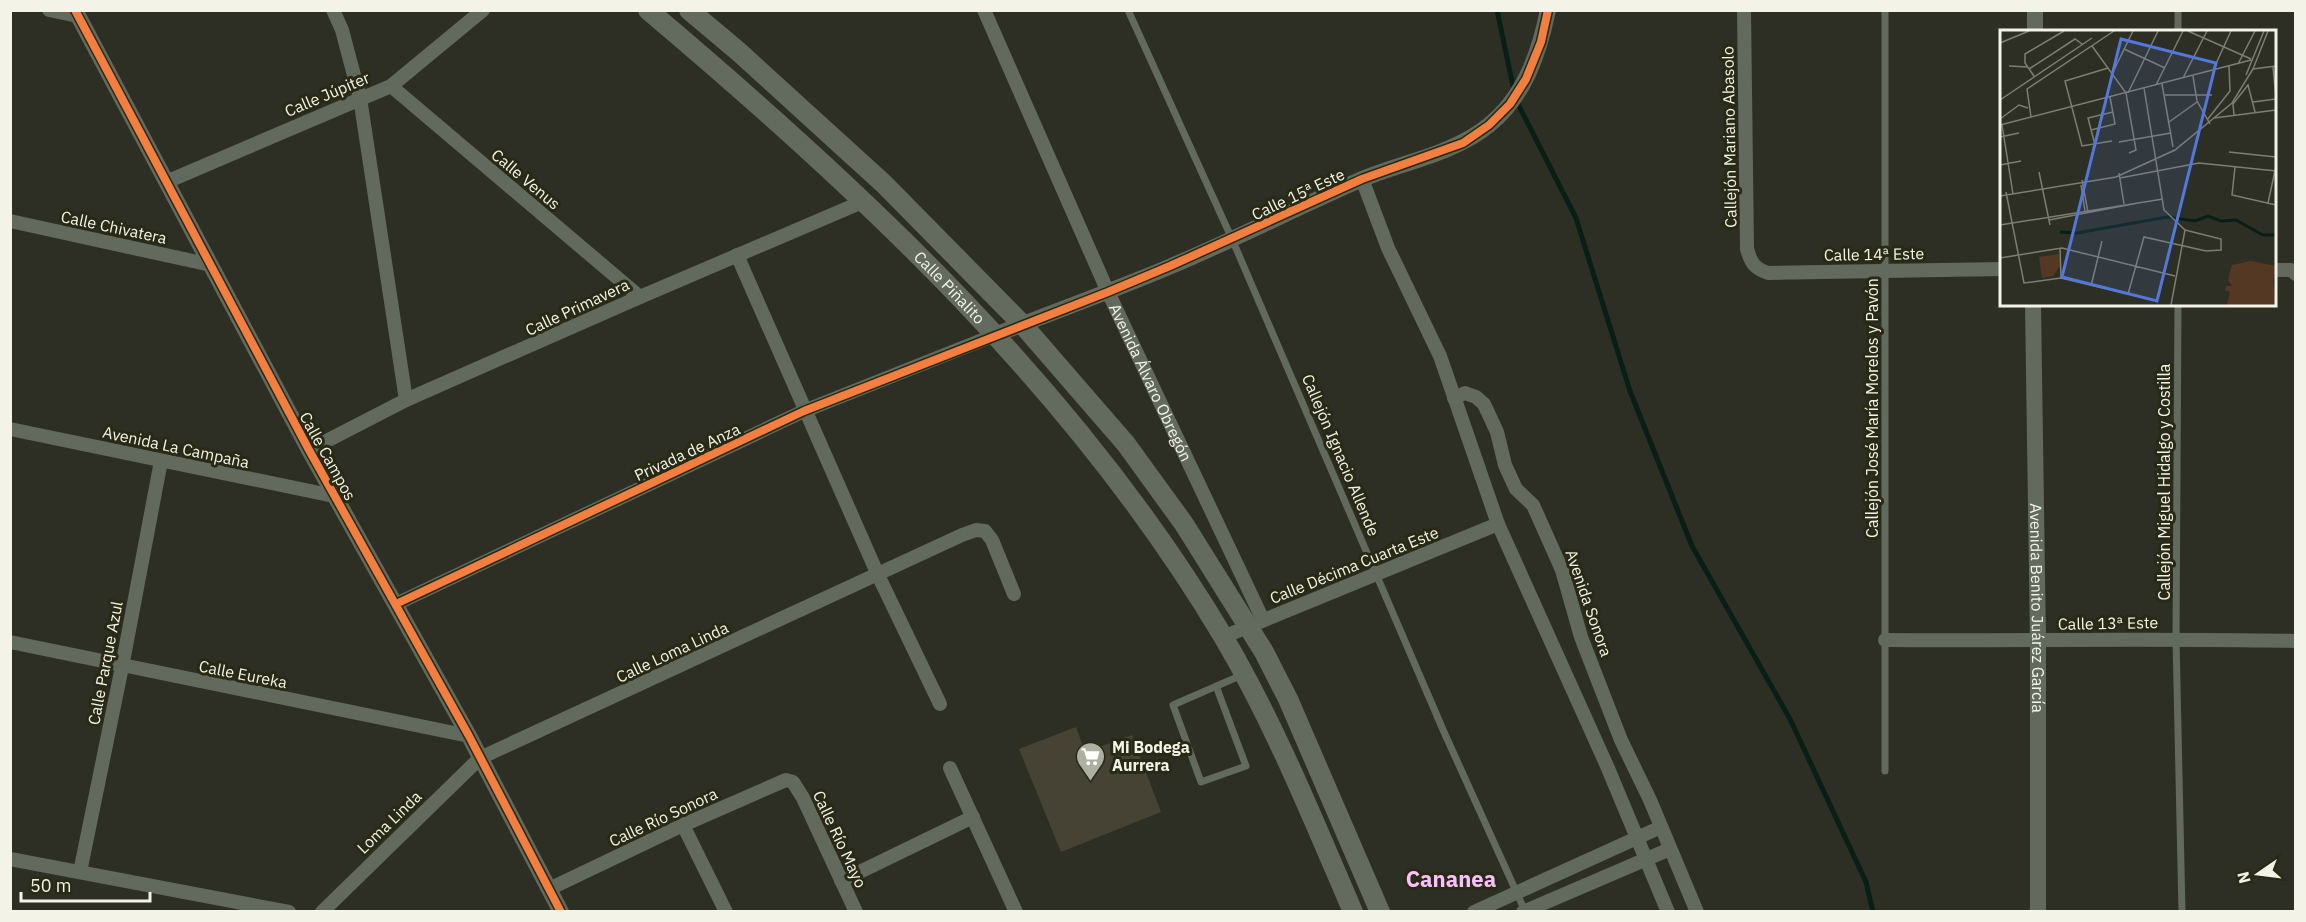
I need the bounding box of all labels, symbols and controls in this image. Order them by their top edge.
inset map [2000,30,2276,306]
street label: Callejón Mariano Abasolo [1717,46,1741,228]
street label: Calle Júpiter [281,67,373,121]
street label: Calle Venus [488,144,564,214]
street label: Calle 15ª Este [1248,164,1348,224]
street label: Calle Chivatera [59,206,169,248]
street label: Calle 14ª Este [1824,243,1925,265]
street label: Calle Piñalito [910,247,990,328]
street label: Calle Primavera [522,274,633,340]
street label: Callejón José María Morelos y Pavón [1862,278,1882,538]
street label: Avenida Álvaro Obregón [1105,300,1197,464]
street label: Callejón Miguel Hidalgo y Costilla [2154,363,2174,600]
street label: Callejón Ignacio Allende [1298,371,1384,539]
street label: Calle Campos [295,408,361,504]
street label: Privada de Anza [631,419,743,485]
street label: Avenida La Campaña [101,422,252,472]
street label: Avenida Benito Juárez García [2026,503,2048,713]
street label: Calle Décima Cuarta Este [1267,522,1442,608]
street label: Avenida Sonora [1561,547,1617,660]
street label: Calle Parque Azul [83,599,127,727]
street label: Calle 13ª Este [2058,612,2159,634]
street label: Calle Loma Linda [613,617,732,687]
street label: Calle Eureka [197,656,289,692]
place label: Mi Bodega Aurrera [1112,737,1190,775]
supermarket icon: Mi Bodega Aurrera [1075,740,1107,782]
street label: Calle Río Sonora [606,783,721,851]
street label: Loma Linda [353,786,426,858]
street label: Calle Río Mayo [809,787,871,891]
north arrow [2228,844,2288,904]
district label: Cananea [1406,864,1496,893]
scale bar [21,865,150,903]
text: N [2232,870,2255,886]
text: 50 m [30,874,72,897]

